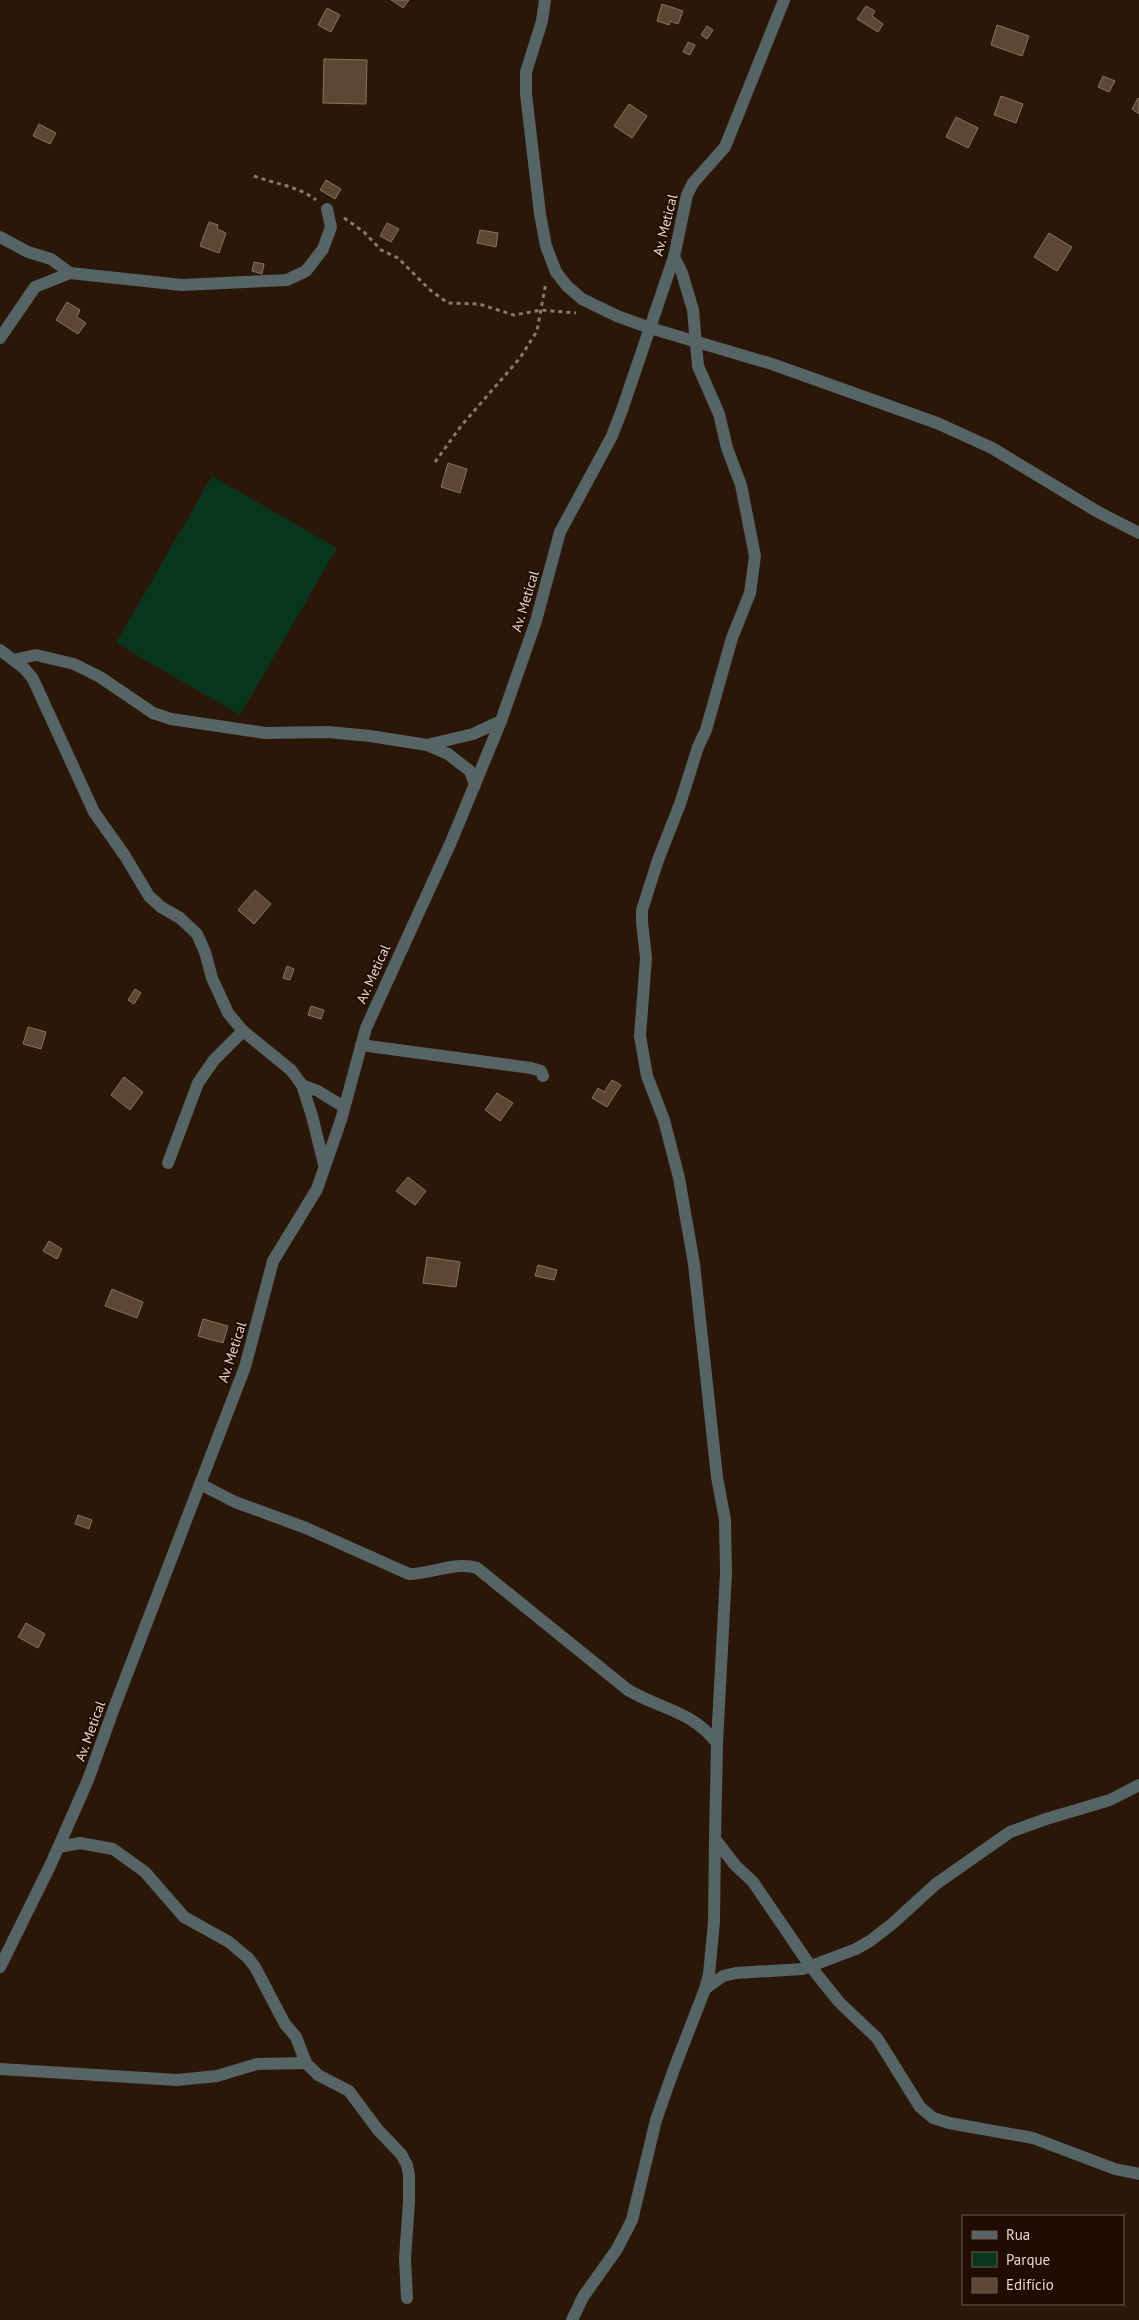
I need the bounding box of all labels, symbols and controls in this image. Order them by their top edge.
street label: Av. Metical [649,192,681,258]
street label: Av. Metical [507,568,543,634]
street label: Av. Metical [352,942,394,1006]
street label: Av. Metical [214,1319,250,1385]
street label: Av. Metical [71,1698,109,1764]
legend [962,2215,1124,2305]
text: Rua [1006,2225,1030,2244]
text: Parque [1006,2250,1050,2269]
text: Edifício [1006,2275,1054,2294]

